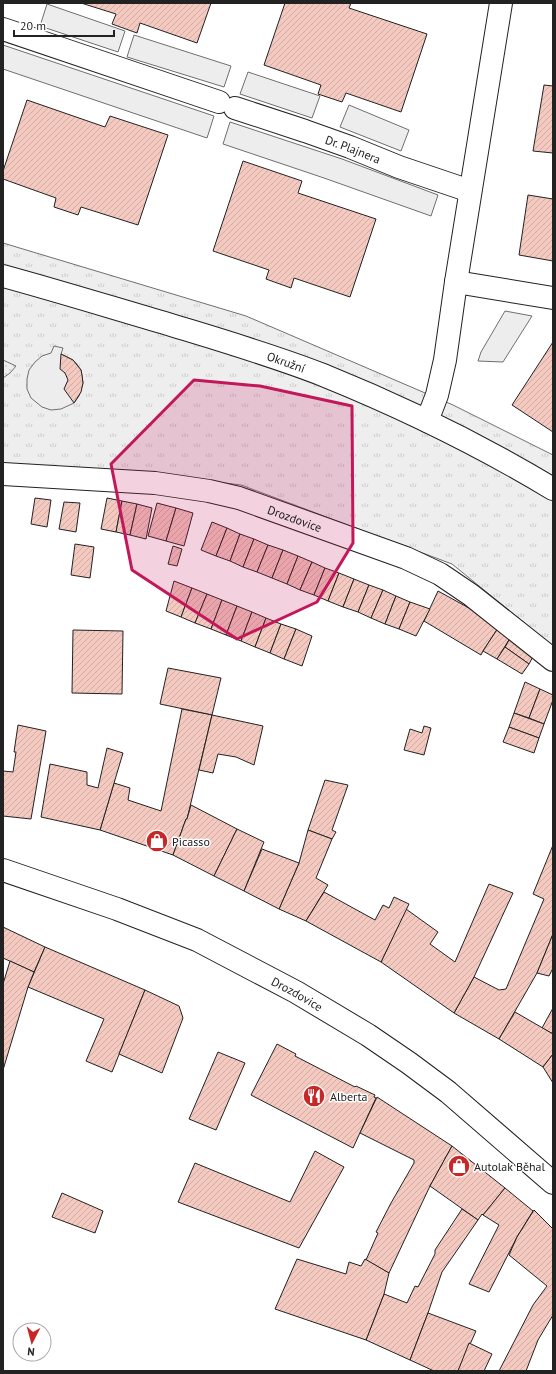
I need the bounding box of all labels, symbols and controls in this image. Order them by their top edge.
scale bar [14,12,114,38]
text: 20 m [20,18,46,33]
street label: Dr. Plajnera [323,131,383,166]
street label: Okružní [265,348,308,375]
street label: Drozdovice [266,501,324,535]
shop icon: Picasso [144,828,170,854]
place label: Picasso [172,834,210,849]
street label: Drozdovice [269,973,326,1014]
restaurant icon: Alberta [301,1083,327,1109]
place label: Alberta [330,1089,368,1104]
shop icon: Autolak Běhal [446,1153,472,1179]
place label: Autolak Běhal [474,1159,546,1174]
north arrow [12,1322,52,1362]
text: N [27,1345,35,1359]

